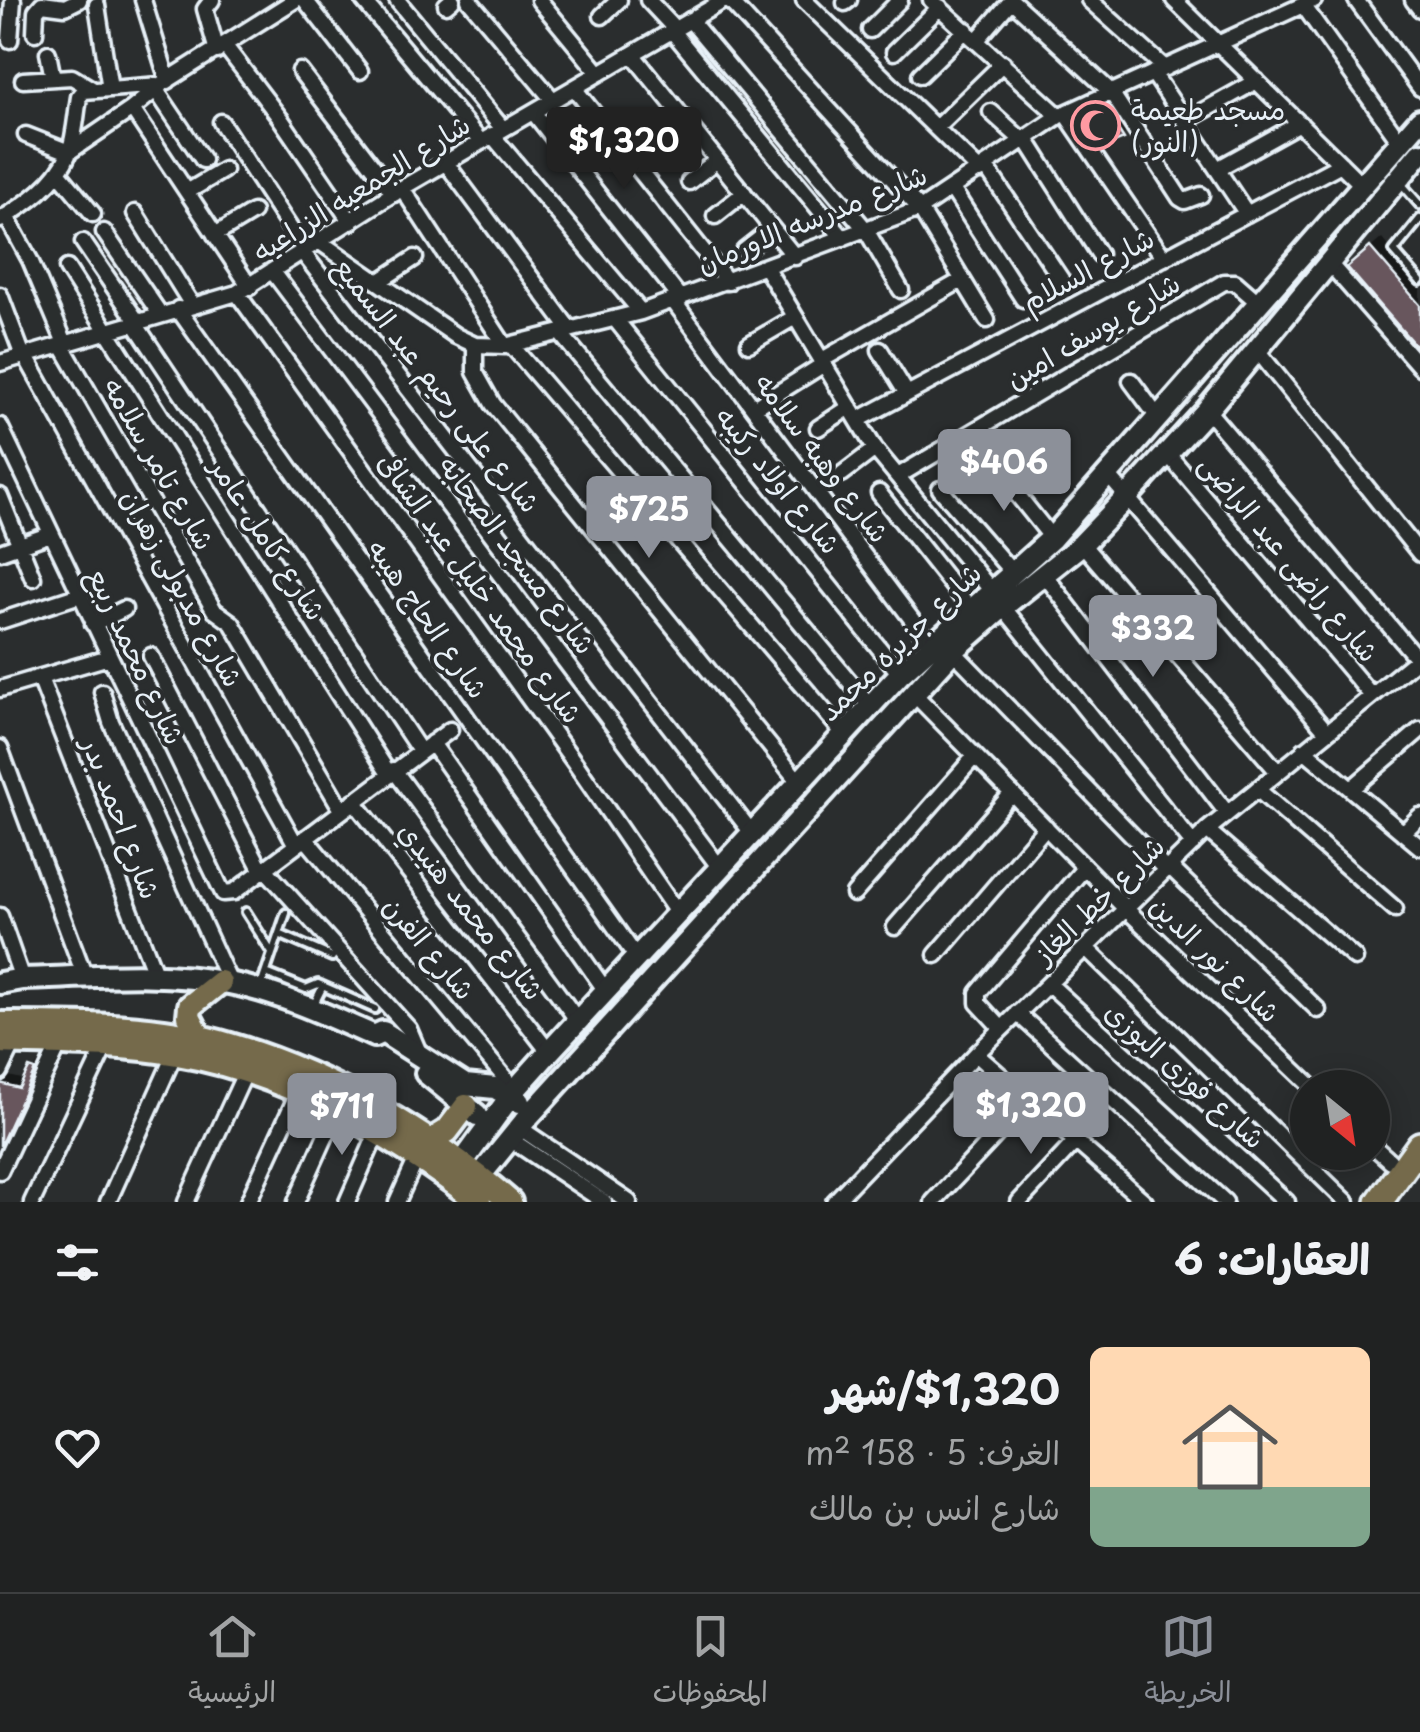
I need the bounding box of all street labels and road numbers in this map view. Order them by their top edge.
street label: شارع الجمعيه الزراعيه [242,102,478,271]
street label: شارع مدرسه الاورمان [690,152,933,283]
street label: شارع السلام [1013,216,1162,323]
street label: شارع على رحيم عبد السميع [323,247,552,523]
street label: شارع يوسف امين [997,261,1188,399]
street label: شارع وهبه سلامه [745,363,901,551]
street label: شارع تامر سلامه [93,369,227,558]
street label: شارع اولاد ركيبه [706,395,853,563]
street label: شارع محمد خليل عبد الشافى [368,443,594,732]
street label: شارع راضى عبد الراضى [1190,443,1391,671]
street label: شارع كامل عامر [199,446,338,628]
street label: شارع مسجد الصحابه [429,446,607,663]
street label: شارع مدبولى زهران [111,480,256,694]
street label: شارع الحاج هيبه [358,530,500,707]
street label: شارع جزيره محمد [807,552,990,730]
street label: شارع محمد ربيع [78,560,197,751]
street label: شارع احمد بدر [71,728,173,905]
street label: شارع محمد هنيدي [388,811,556,1009]
street label: شارع خط الغاز [1021,825,1174,974]
street label: شارع نور الدين [1141,884,1291,1032]
street label: شارع الفرن [374,885,487,1009]
street label: شارع فوزى البوزى [1096,990,1276,1158]

